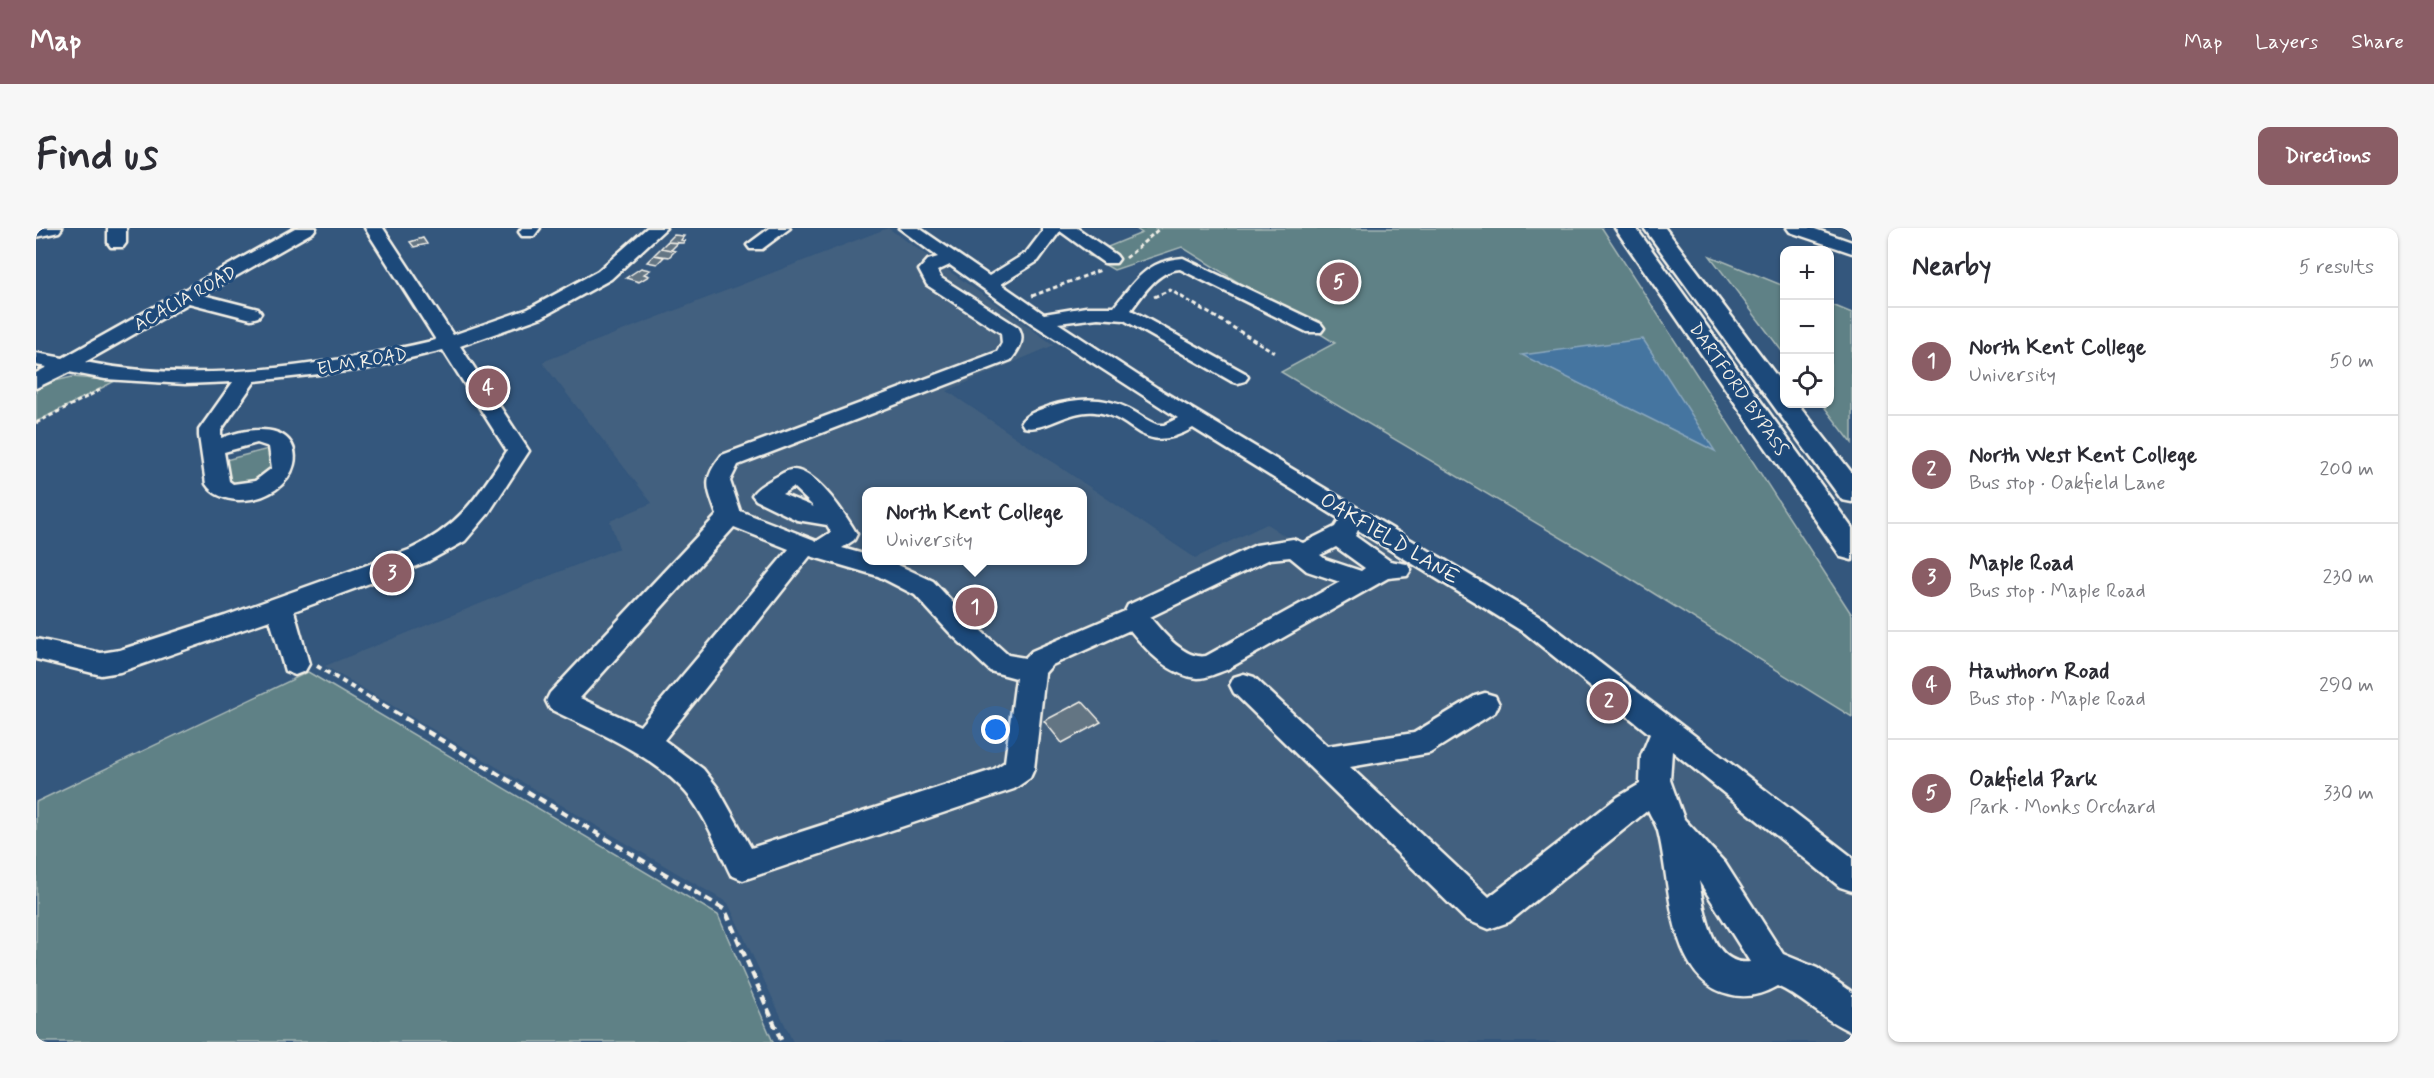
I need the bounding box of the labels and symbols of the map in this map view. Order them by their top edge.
pin: 5 [1320,260,1358,304]
street label: ACACIA ROAD [130,261,241,337]
street label: DARTFORD BYPASS [1683,318,1793,461]
street label: ELM ROAD [315,342,409,382]
pin: 4 [468,366,508,410]
street label: OAKFIELD LANE [1315,486,1464,592]
pin: 3 [372,550,412,596]
pin: 1 [956,584,994,629]
pin: 2 [1590,678,1628,724]
your location [981,715,1010,744]

